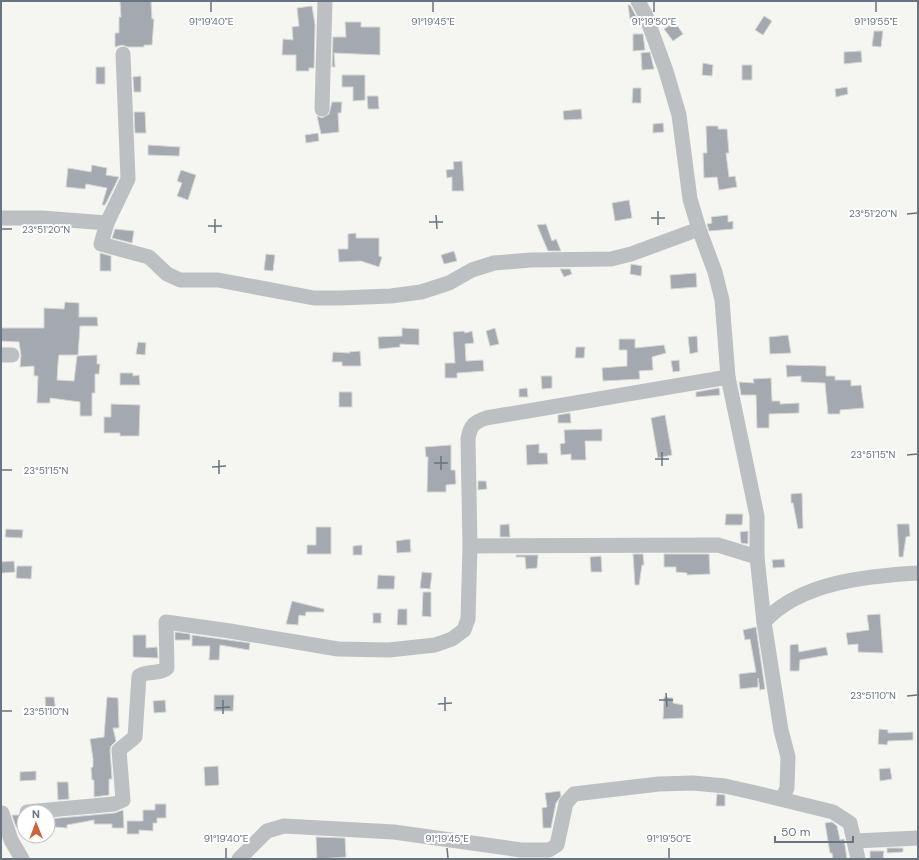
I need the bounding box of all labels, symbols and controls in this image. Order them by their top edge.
text: 91°19'40"E [189,15,234,28]
text: 91°19'45"E [411,15,455,28]
text: 91°19'50"E [632,15,677,28]
text: 91°19'55"E [854,15,898,28]
text: 23°51'20"N [849,207,897,220]
text: 23°51'20"N [22,223,70,236]
text: 23°51'15"N [851,448,895,461]
text: 23°51'15"N [24,464,68,477]
text: 23°51'10"N [850,689,896,702]
text: 23°51'10"N [23,705,69,718]
north arrow [16,804,56,844]
text: N [32,807,40,821]
scale bar [775,818,853,844]
text: 50 m [781,824,810,840]
text: 91°19'40"E [204,832,249,845]
text: 91°19'45"E [425,832,469,845]
text: 91°19'50"E [647,832,692,845]

